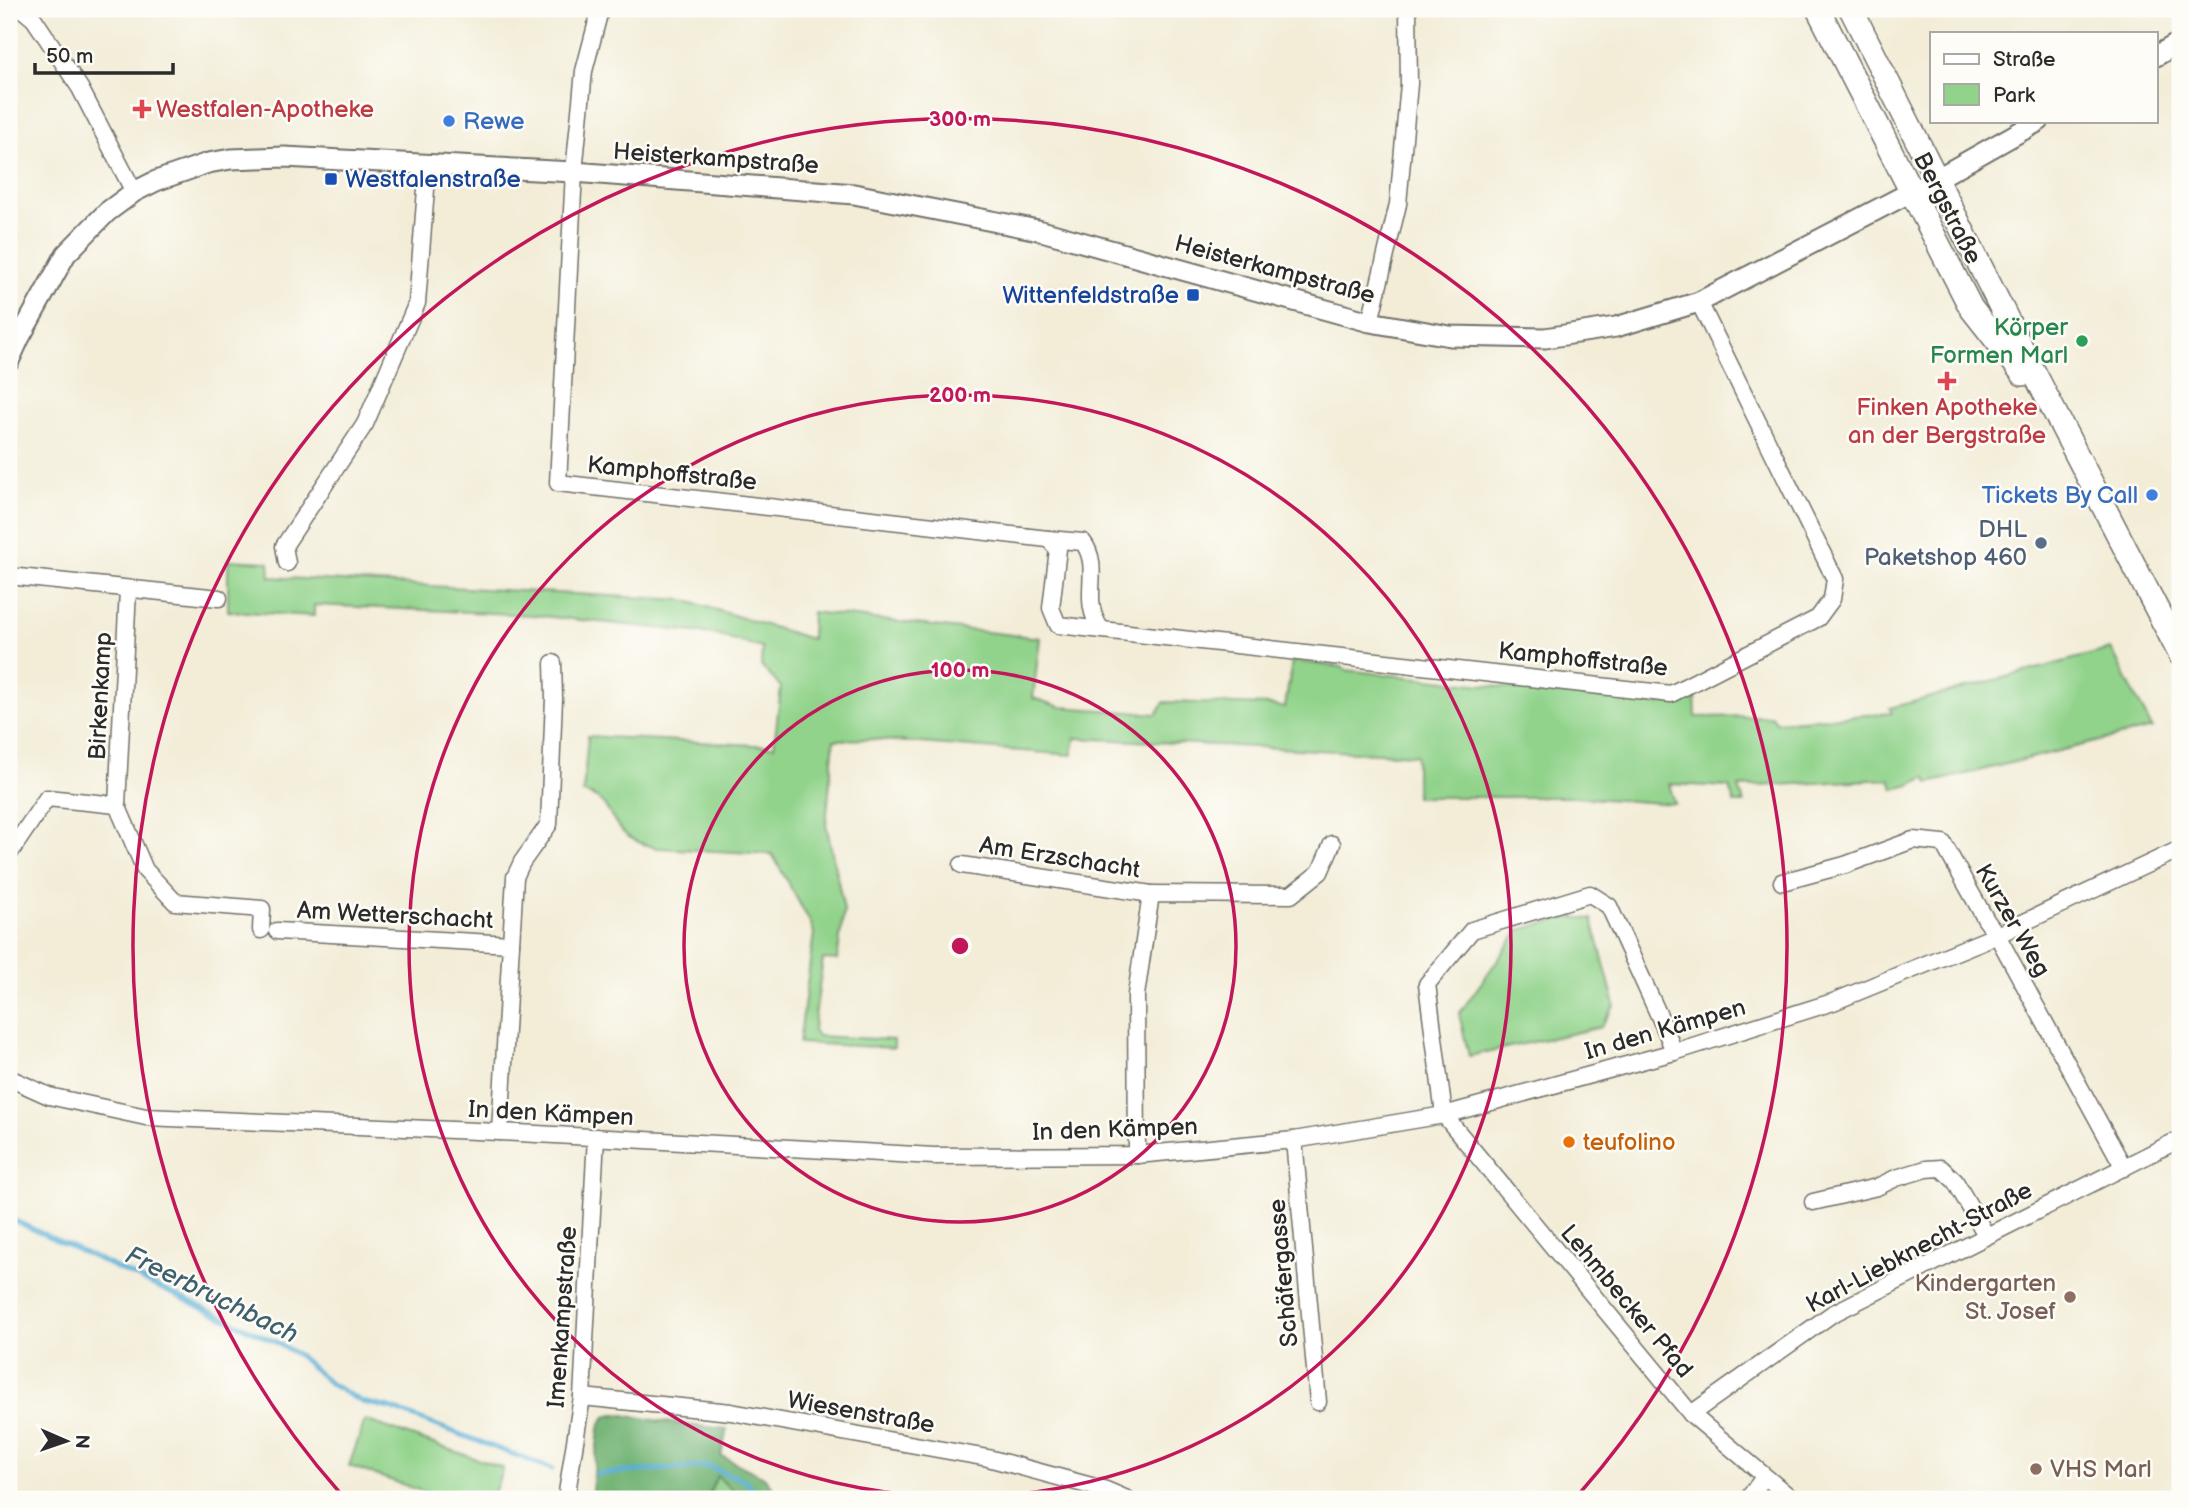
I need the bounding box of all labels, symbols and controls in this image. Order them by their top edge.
scale bar [35,32,173,76]
legend [1930,32,2158,122]
text: 50 m [46,44,93,69]
text: Straße [1993,47,2055,72]
text: Park [1993,83,2036,108]
place label: Westfalen-Apotheke [156,95,374,124]
marker: Westfalen-Apotheke [134,101,150,117]
place label: Rewe [463,107,524,136]
text: 300 m [929,107,991,132]
marker: Rewe [441,113,457,129]
street label: Heisterkampstraße [612,137,820,180]
street label: Bergstraße [1907,148,1988,269]
place label: Westfalenstraße [345,165,521,194]
marker: Westfalenstraße [323,171,339,187]
street label: Heisterkampstraße [1172,229,1378,310]
place label: Wittenfeldstraße [1002,281,1179,310]
marker: Wittenfeldstraße [1185,287,1201,303]
place label: Körper Formen Marl [1930,313,2068,370]
marker: Körper Formen Marl [2074,333,2090,349]
marker: Finken Apotheke an der Bergstraße [1939,373,1955,389]
text: 200 m [929,383,991,408]
place label: Finken Apotheke an der Bergstraße [1848,393,2046,450]
street label: Kamphoffstraße [586,450,758,497]
place label: Tickets By Call [1981,481,2138,510]
marker: Tickets By Call [2144,487,2160,503]
place label: DHL Paketshop 460 [1864,515,2027,572]
marker: DHL Paketshop 460 [2033,535,2049,551]
street label: Birkenkamp [83,631,118,761]
street label: Kamphoffstraße [1497,636,1669,683]
text: 100 m [931,658,989,683]
street label: Am Erzschacht [978,830,1143,885]
street label: Kurzer Weg [1969,859,2057,982]
street label: Am Wetterschacht [296,896,495,935]
centre of rings [948,934,972,958]
street label: In den Kämpen [1581,993,1749,1066]
street label: In den Kämpen [467,1095,635,1132]
street label: In den Kämpen [1032,1112,1198,1147]
place label: teufolino [1583,1128,1676,1157]
marker: teufolino [1561,1134,1577,1150]
street label: Karl-Liebknecht-Straße [1801,1176,2037,1319]
street label: Schäfergasse [1263,1198,1304,1348]
street label: Lehmbecker Pfad [1554,1219,1699,1384]
street label: Imenkampstraße [542,1225,583,1409]
water label: Freerbruchbach [120,1240,303,1351]
place label: Kindergarten St. Josef [1914,1269,2057,1326]
marker: Kindergarten St. Josef [2062,1289,2078,1305]
street label: Wiesenstraße [785,1385,937,1440]
north arrow [32,1406,102,1476]
text: N [70,1434,93,1449]
place label: VHS Marl [2050,1455,2152,1484]
marker: VHS Marl [2028,1461,2044,1477]

